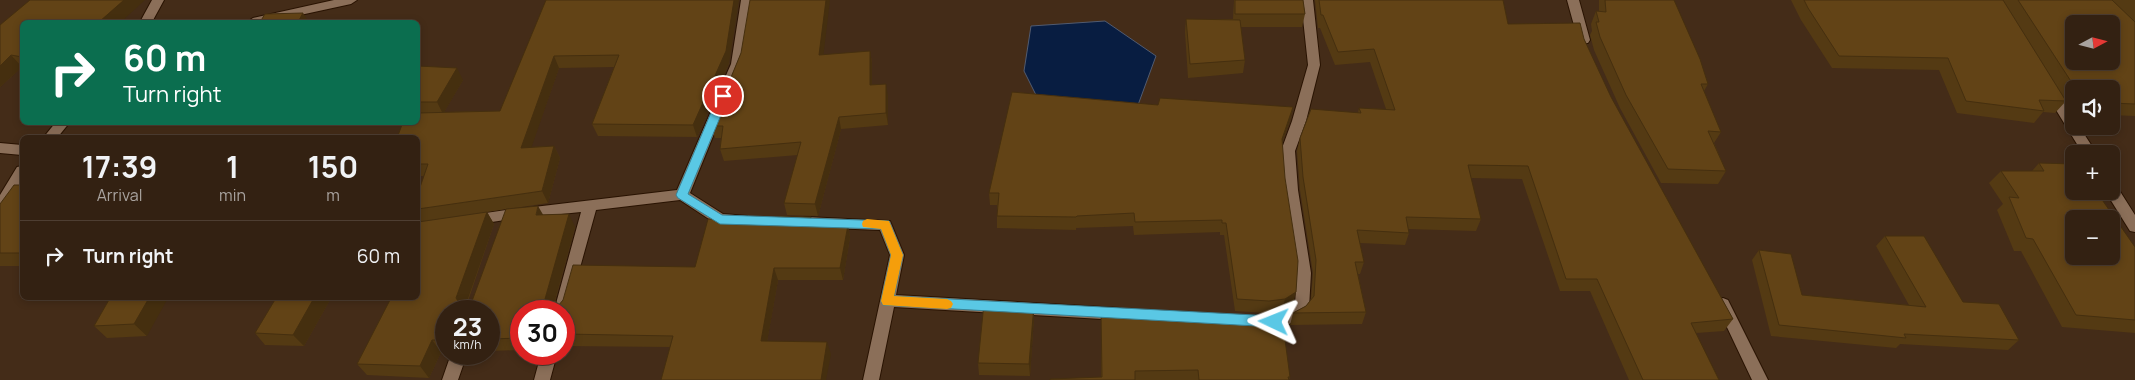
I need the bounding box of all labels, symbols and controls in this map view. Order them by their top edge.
north arrow [2065,15,2120,70]
map controls [2065,15,2120,265]
text: 60 m [123,34,206,82]
icon: right [40,40,105,105]
pin [702,75,744,117]
text: Turn right [123,79,221,109]
button: sound [2065,80,2120,135]
icon: arrive [709,82,737,110]
button: + [2065,145,2120,200]
text: 17:39 [82,146,157,187]
text: 1 [226,146,239,187]
text: 150 [308,146,358,187]
text: Arrival [97,184,142,206]
text: min [219,184,246,206]
text: m [326,184,340,206]
button: − [2065,210,2120,265]
icon: right [40,242,68,270]
text: Turn right [83,243,173,269]
text: 60 m [357,243,400,269]
position arrow [1247,295,1299,347]
speed limit sign: 30 [510,300,575,365]
text: 23 [453,309,482,344]
text: km/h [454,336,481,353]

